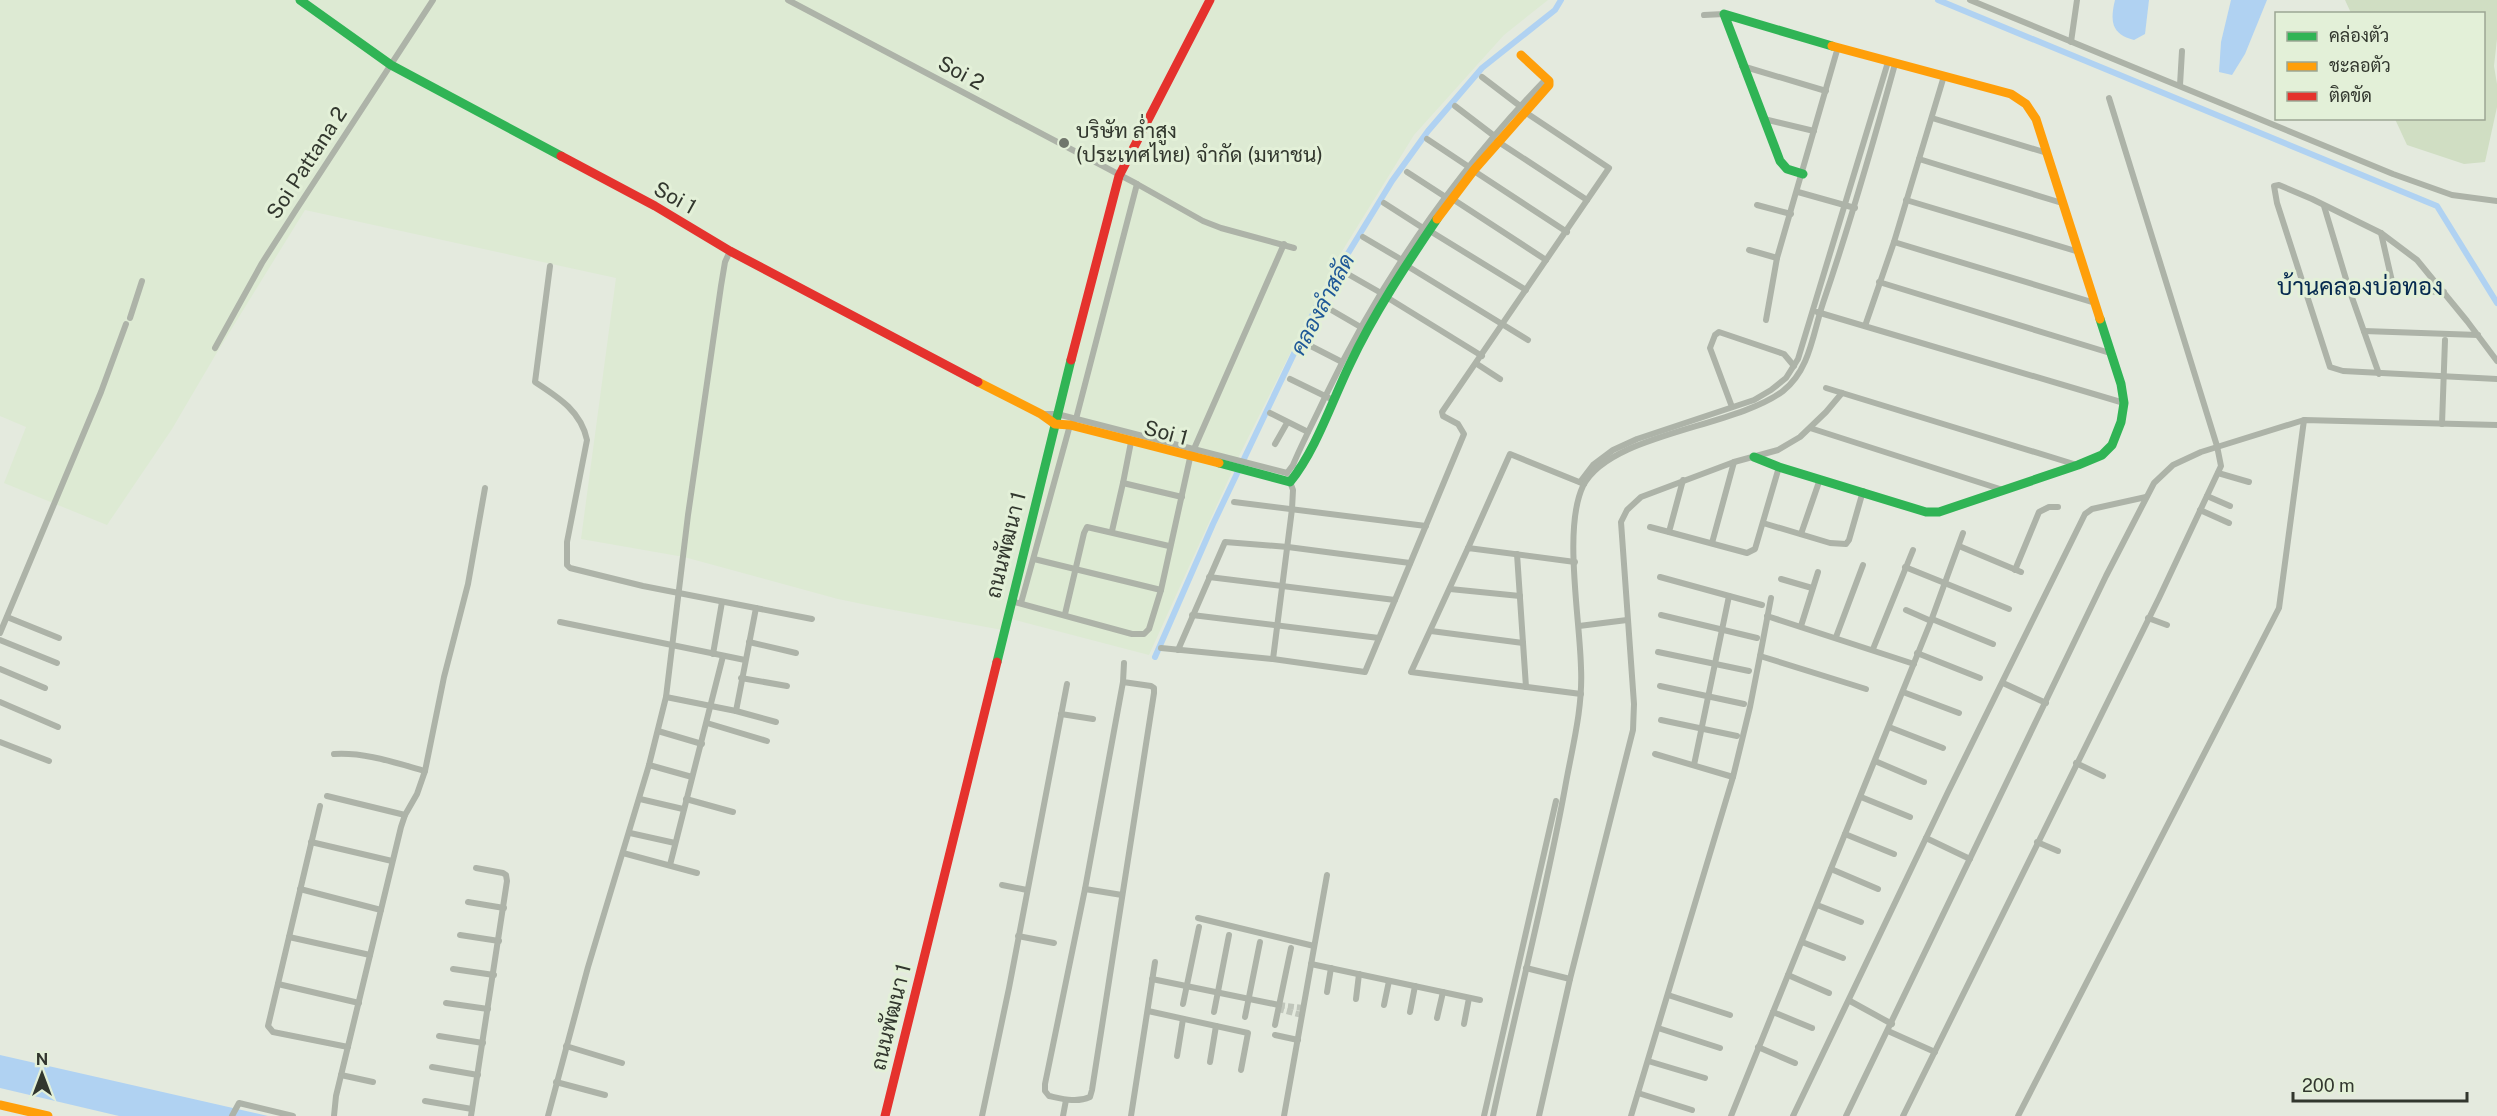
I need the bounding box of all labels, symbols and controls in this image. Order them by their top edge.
legend [2275,12,2485,120]
text: คล่องตัว [2329,24,2389,46]
street label: Soi 2 [934,50,989,95]
text: ชะลอตัว [2329,55,2391,76]
text: ติดขัด [2329,85,2372,106]
street label: Soi Pattana 2 [261,102,352,224]
place label: บริษัท ล่ำสูง (ประเทศไทย) จำกัด (มหาชน) [1076,114,1323,167]
marker: บริษัท ล่ำสูง (ประเทศไทย) จำกัด (มหาชน) [1057,136,1071,150]
street label: Soi 1 [650,176,701,219]
water label: คลองลำสลัด [1284,249,1360,359]
district label: บ้านคลองบ่อทอง [2277,272,2443,300]
street label: Soi 1 [1141,415,1191,450]
street label: ถนนพัฒนา 1 [980,489,1031,601]
street label: ถนนพัฒนา 1 [865,961,916,1073]
north arrow [12,1044,72,1104]
text: N [36,1050,48,1069]
scale bar [2293,1065,2467,1103]
text: 200 m [2302,1075,2355,1096]

